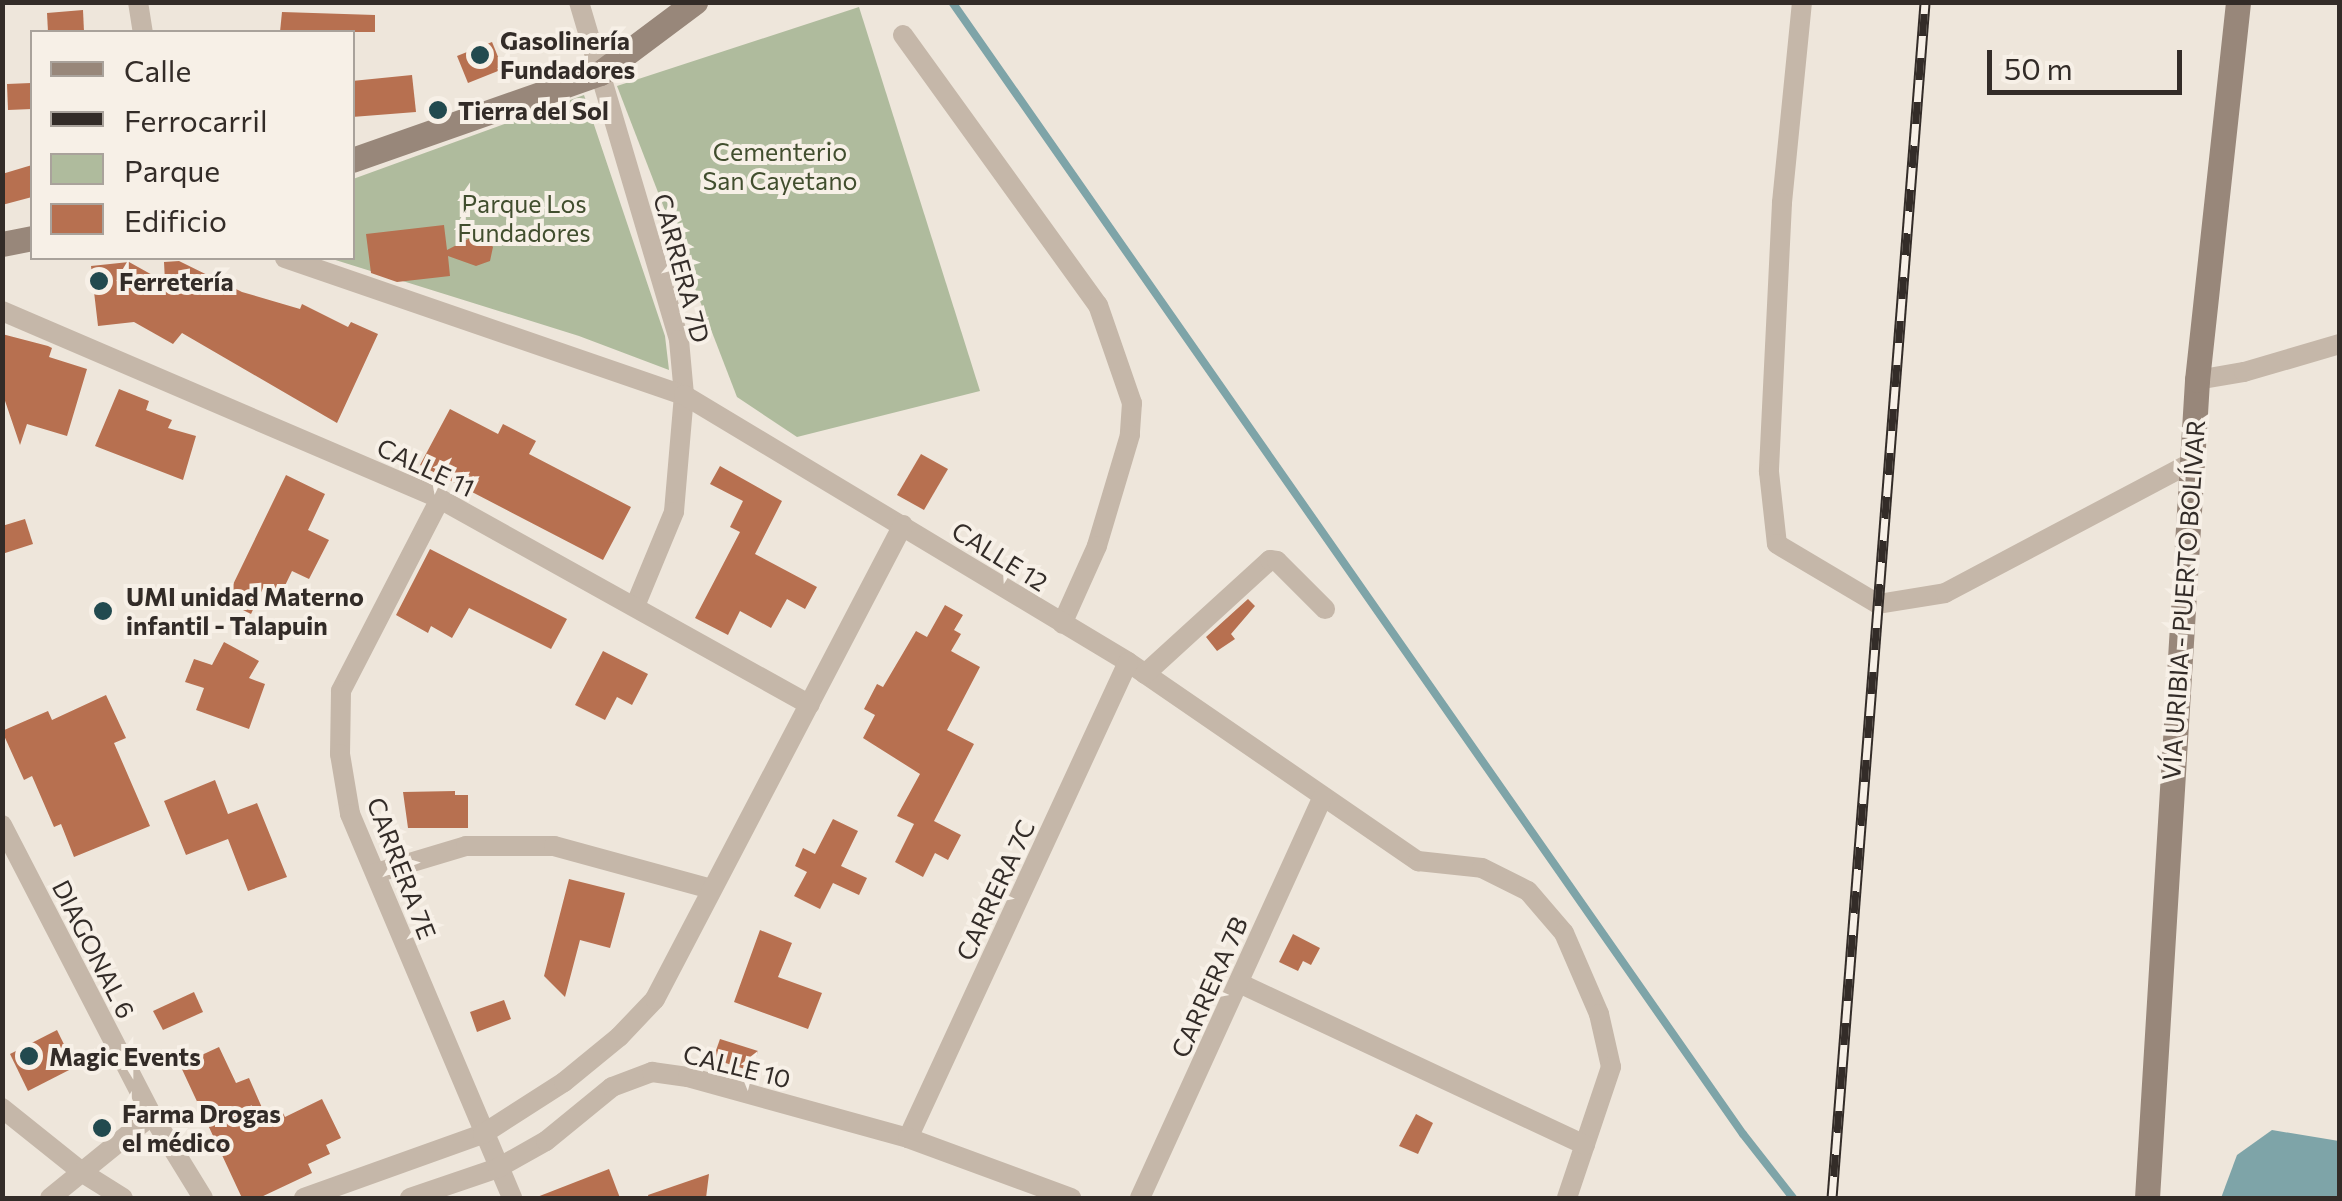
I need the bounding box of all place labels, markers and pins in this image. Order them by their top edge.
place label: Gasolinería Fundadores [500,26,635,85]
marker: Gasolinería Fundadores [469,44,491,66]
place label: Tierra del Sol [458,95,609,125]
marker: Tierra del Sol [427,99,449,121]
place label: Ferretería [119,266,234,296]
marker: Ferretería [88,270,110,292]
place label: UMI unidad Materno infantil - Talapuin [126,582,364,641]
marker: UMI unidad Materno infantil - Talapuin [90,598,116,624]
place label: Magic Events [49,1041,201,1071]
marker: Magic Events [18,1045,40,1067]
place label: Farma Drogas el médico [122,1099,281,1158]
marker: Farma Drogas el médico [91,1117,113,1139]

